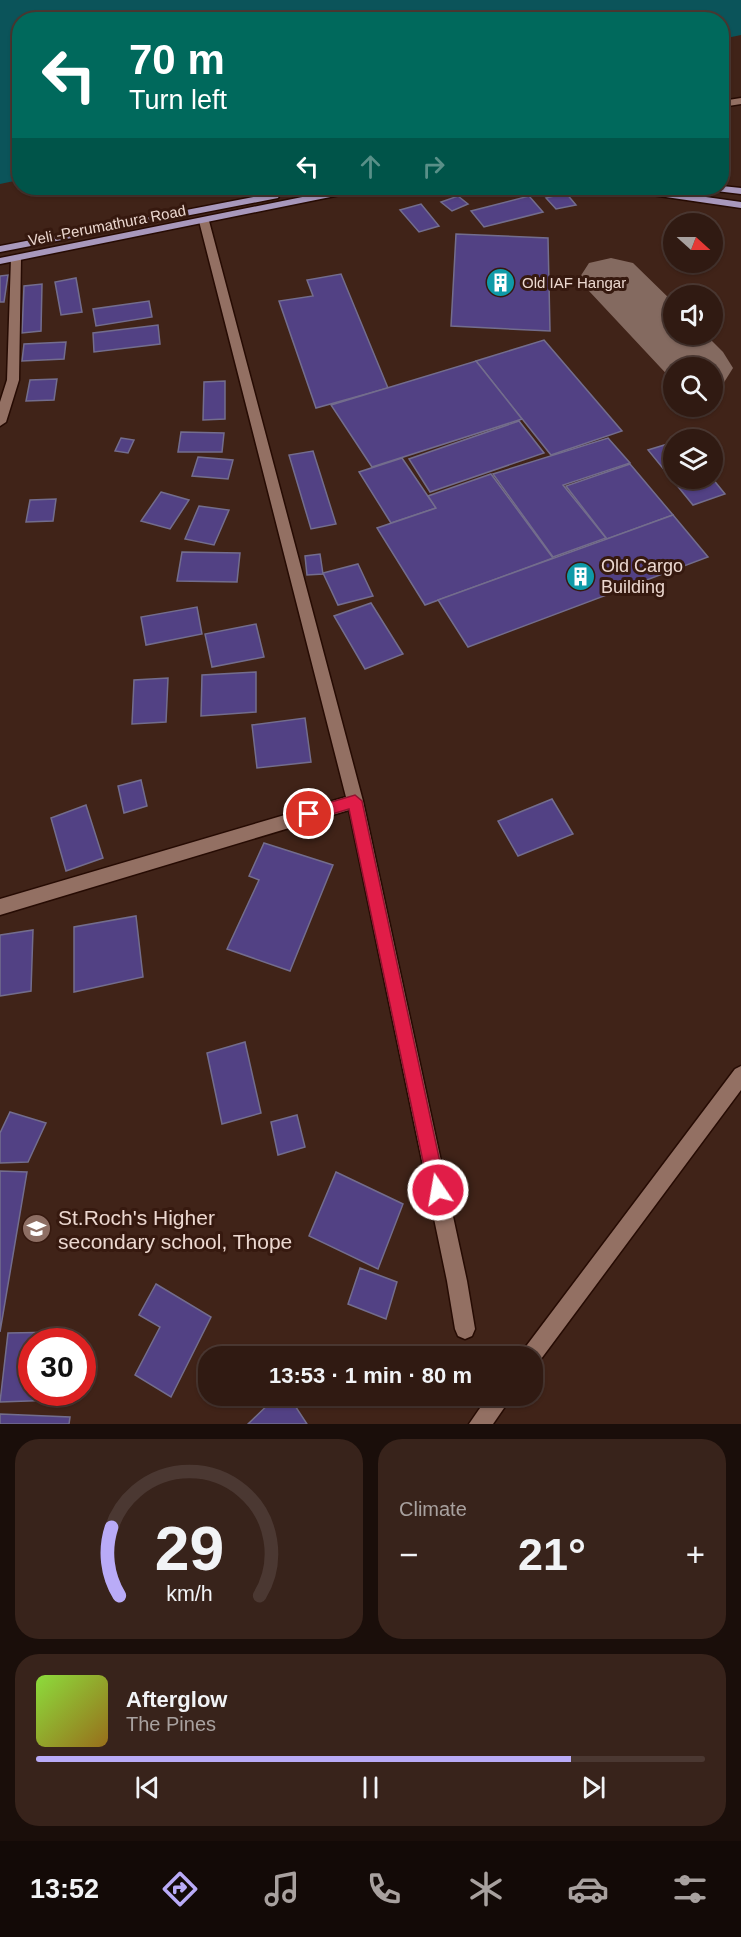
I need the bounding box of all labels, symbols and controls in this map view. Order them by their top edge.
icon: left [30,36,108,114]
text: 70 m [129,36,225,83]
text: Turn left [129,85,227,115]
icon: left [291,150,324,183]
icon: ahead [354,150,387,183]
icon: right [417,150,450,183]
street label: Veli -Perumathura Road [27,201,187,249]
north arrow [663,213,723,273]
map controls [663,213,723,489]
building icon: Old IAF Hangar [485,266,517,298]
place label: Old IAF Hangar [522,274,626,291]
button: sound [663,285,723,345]
button: search [663,357,723,417]
button: layers [663,429,723,489]
place label: Old Cargo Building [601,556,683,597]
building icon: Old Cargo Building [564,560,596,592]
pin [283,788,334,839]
icon: arrive [292,797,325,830]
position arrow [406,1158,470,1222]
place label: St.Roch's Higher secondary school, Thope [58,1206,292,1253]
school or university icon: St.Roch's Higher secondary school, Thope [21,1213,53,1245]
speed limit sign: 30 [18,1328,96,1406]
text: 13:53 · 1 min · 80 m [269,1363,472,1388]
text: Climate [399,1498,467,1520]
text: 29 [154,1514,224,1583]
text: 21° [518,1529,586,1580]
text: − [399,1536,418,1573]
text: + [686,1536,705,1573]
text: km/h [166,1582,212,1606]
text: Afterglow [126,1687,227,1712]
text: The Pines [126,1713,216,1735]
icon: previous [131,1771,164,1804]
icon: pause [354,1771,387,1804]
icon: next [577,1771,610,1804]
icon: directions [159,1868,201,1910]
icon: music [261,1868,303,1910]
icon: phone [363,1868,405,1910]
icon: climate [465,1868,507,1910]
icon: car [567,1868,609,1910]
icon: filters [669,1868,711,1910]
text: 13:52 [30,1874,99,1904]

